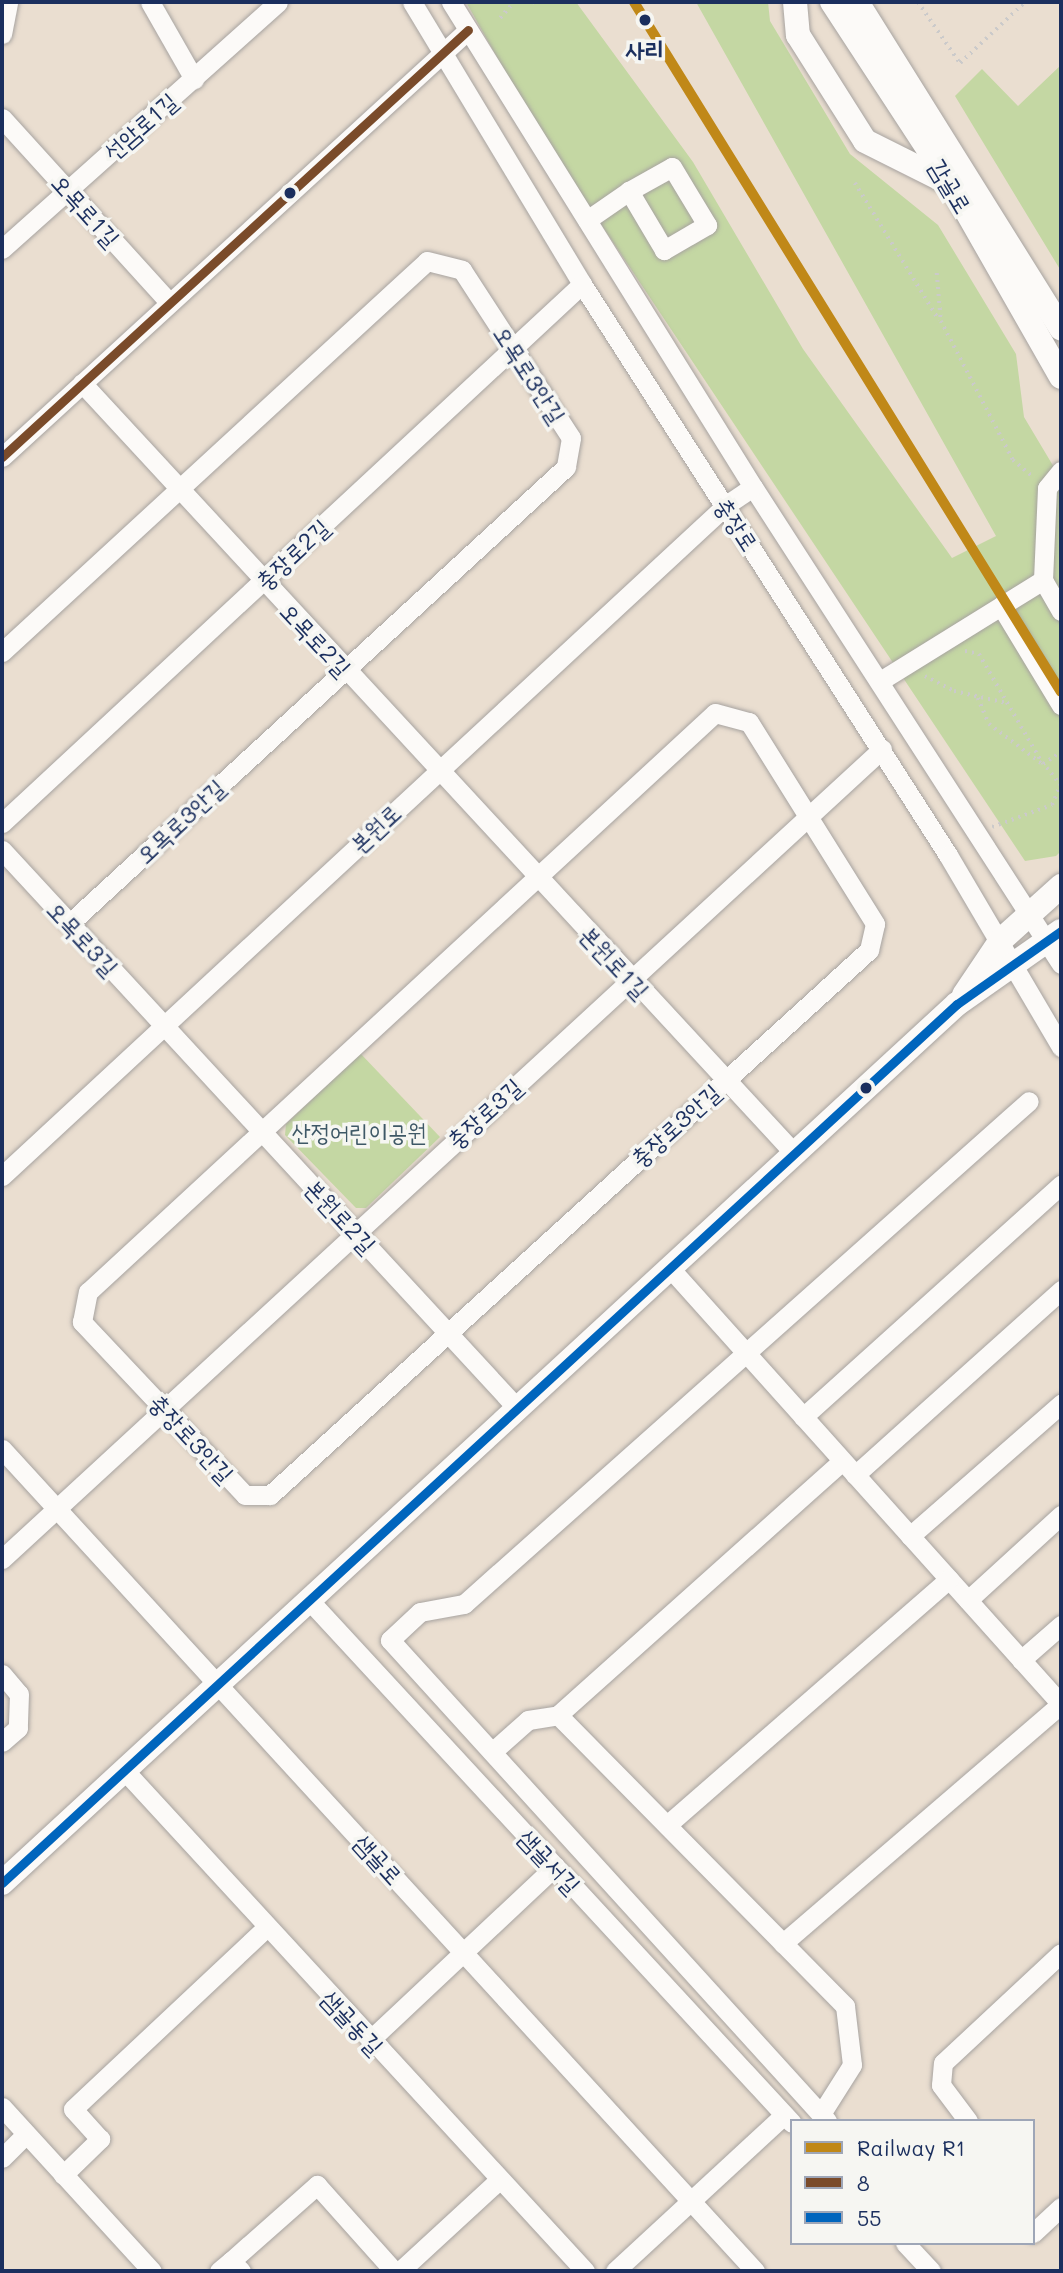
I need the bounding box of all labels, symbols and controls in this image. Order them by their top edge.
marker: 사리 [634,9,656,31]
place label: 사리 [626,35,664,63]
street label: 선암로1길 [97,86,183,166]
street label: 감골로 [924,154,978,218]
street label: 오목로1길 [46,168,126,252]
unlabelled marker [283,186,297,200]
street label: 오목로3안길 [488,320,572,428]
street label: 충장로 [709,492,765,556]
street label: 충장로2길 [249,513,335,595]
street label: 오목로2길 [275,596,357,682]
street label: 오목로3안길 [130,773,230,869]
street label: 본원로 [344,798,406,858]
street label: 오목로3길 [41,895,125,981]
street label: 본원로1길 [574,920,656,1004]
street label: 충장로3길 [440,1072,528,1154]
street label: 충장로3안길 [624,1077,726,1173]
unlabelled marker [859,1081,873,1095]
park label: 산정어린이공원 [291,1118,427,1146]
street label: 본원로2길 [300,1173,382,1259]
street label: 충장로3안길 [144,1388,240,1488]
street label: 샘골서길 [513,1823,587,1899]
street label: 샘골로 [349,1828,409,1890]
street label: 샘골동길 [316,1984,390,2060]
legend [790,2119,1035,2245]
text: Railway R1 [857,2134,965,2161]
text: 8 [857,2169,870,2196]
text: 55 [857,2204,882,2231]

